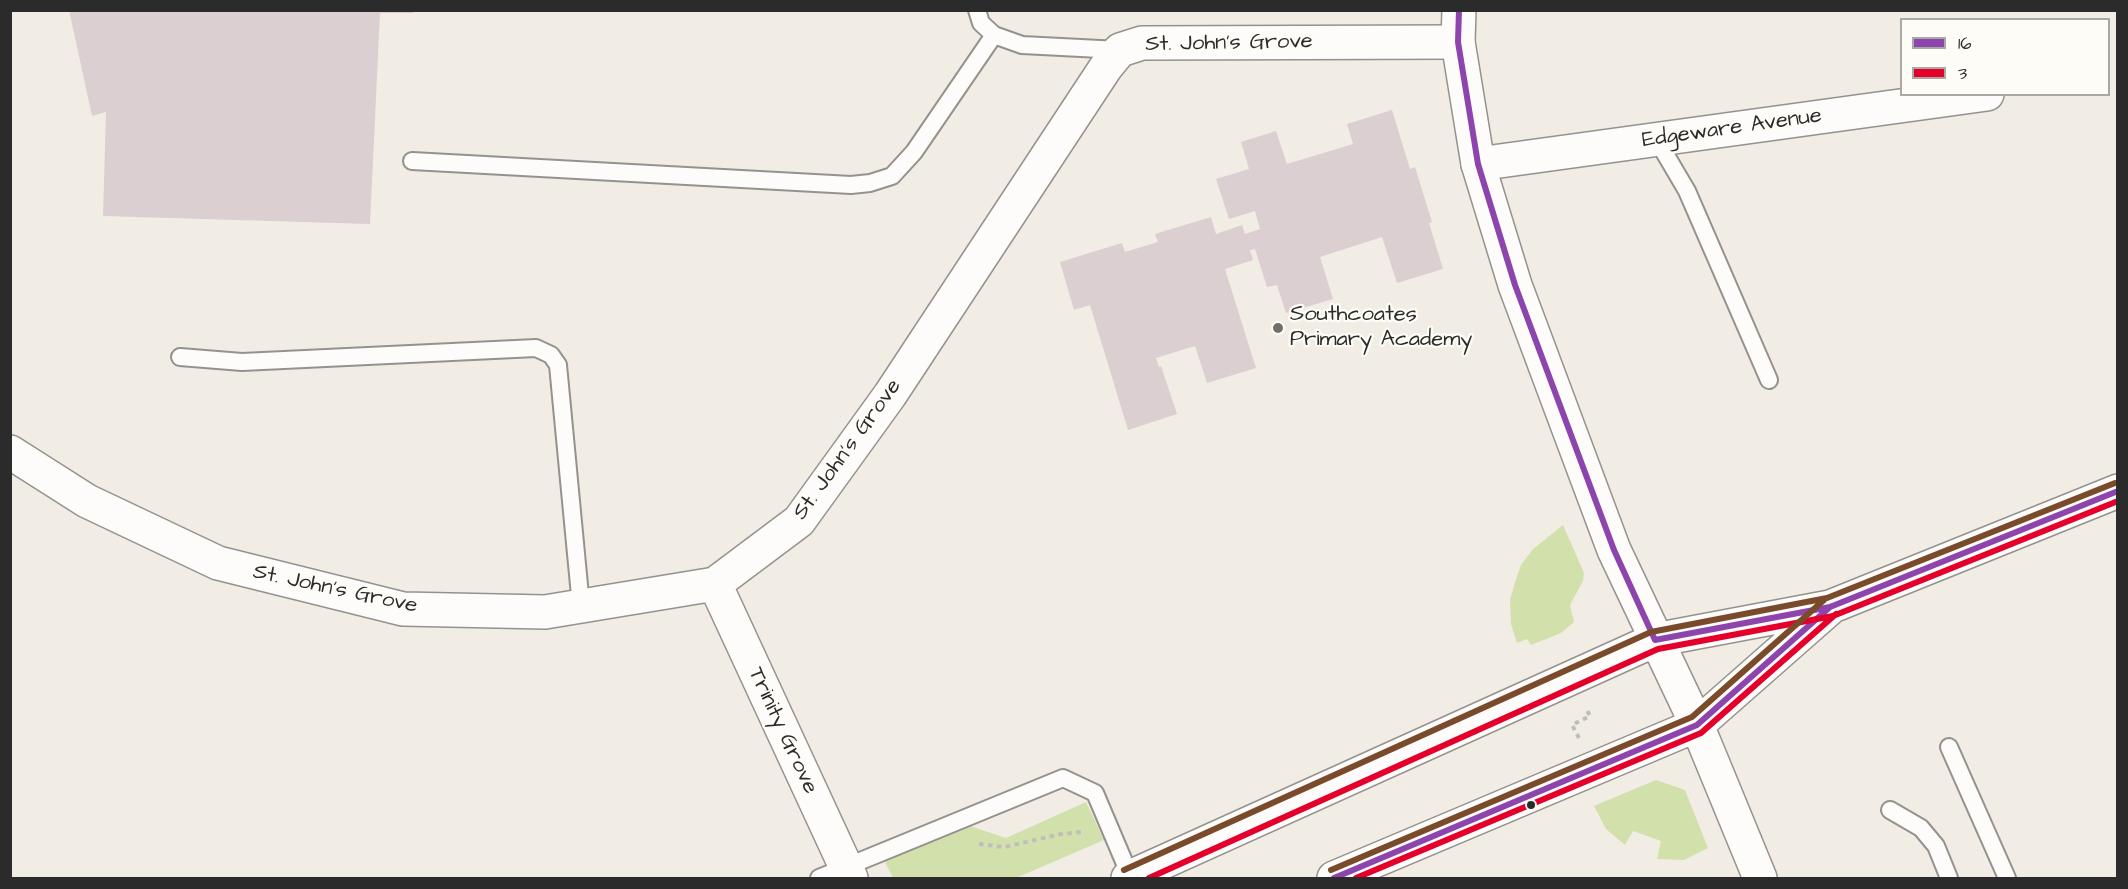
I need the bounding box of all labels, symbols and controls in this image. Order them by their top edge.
legend [1900,18,2110,96]
street label: St. John's Grove [1145,29,1313,59]
text: 16 [1958,31,1972,56]
text: 3 [1958,61,1967,86]
street label: Edgeware Avenue [1641,103,1823,155]
place label: Southcoates Primary Academy [1290,302,1472,354]
marker: Southcoates Primary Academy [1271,321,1285,335]
street label: St. John's Grove [788,375,908,525]
street label: St. John's Grove [250,560,420,620]
street label: Trinity Grove [741,664,823,798]
unlabelled marker [1525,799,1537,811]

